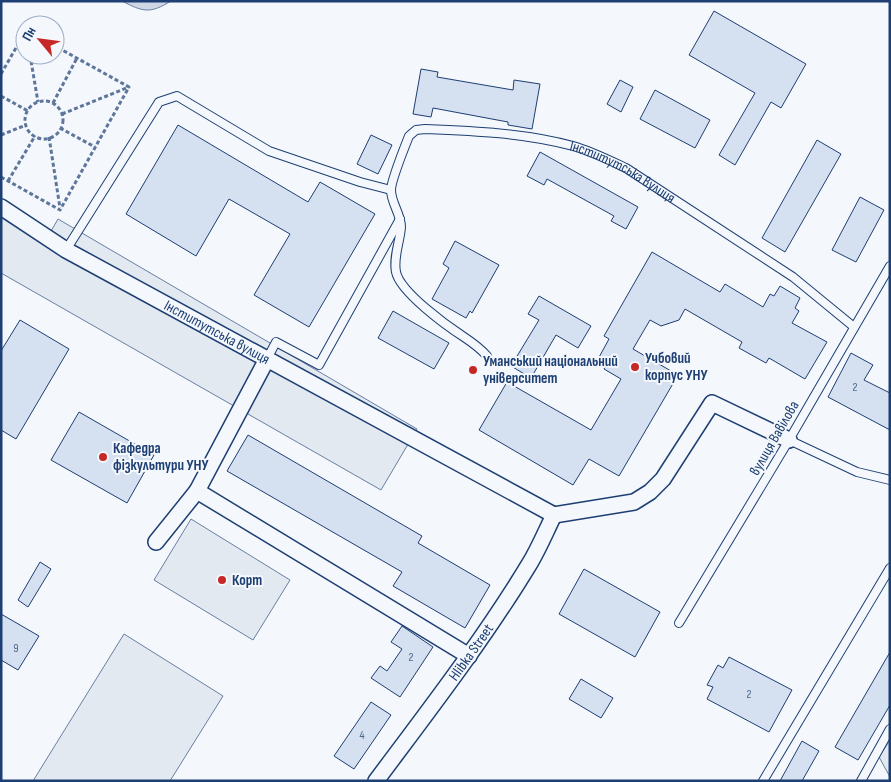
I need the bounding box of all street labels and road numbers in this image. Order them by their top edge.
street label: Інститутська вулиця [568,137,679,208]
street label: Інститутська вулиця [161,296,273,369]
street label: вулиця Вавілова [745,397,804,479]
street label: Hlibka Street [445,620,498,685]

